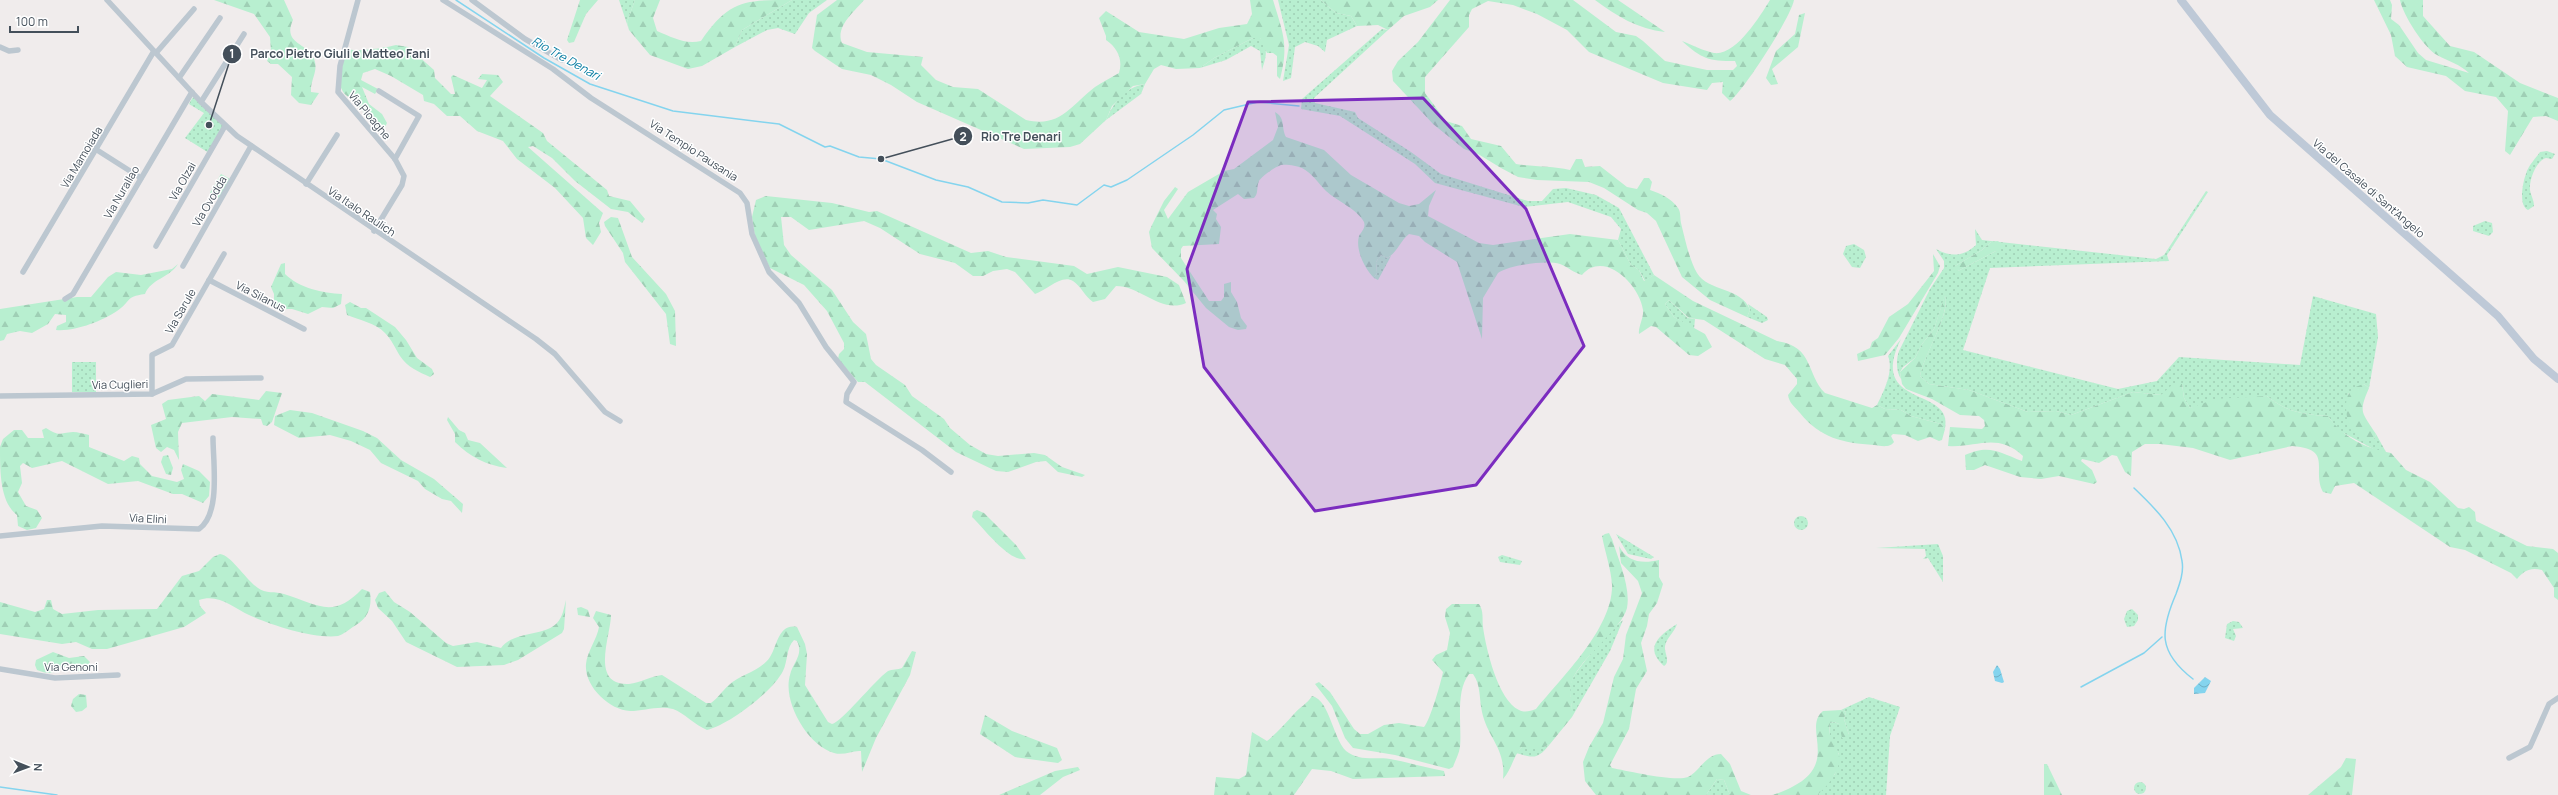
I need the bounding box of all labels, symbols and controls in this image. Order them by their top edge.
scale bar [10,8,78,34]
text: 100 m [16,13,48,30]
water label: Rio Tre Denari [529,32,605,85]
callout: Parco Pietro Giuli e Matteo Fani [222,42,438,66]
text: 1 [229,45,235,62]
text: Parco Pietro Giuli e Matteo Fani [250,45,430,62]
street label: Via Ploaghe [345,88,395,143]
street label: Via Tempio Pausania [647,116,741,184]
street label: Via Mamoiada [57,123,105,191]
callout: Rio Tre Denari [953,124,1069,148]
text: 2 [959,128,967,145]
text: Rio Tre Denari [981,128,1061,145]
street label: Via del Casale di Sant'Angelo [2310,135,2429,241]
street label: Via Olzai [165,159,199,203]
street label: Via Nurallao [100,162,142,221]
street label: Via Ovodda [188,173,230,229]
street label: Via Italo Raulich [325,183,399,239]
street label: Via Silanus [233,277,289,315]
street label: Via Sarule [161,285,199,336]
street label: Via Cuglieri [92,376,148,392]
street label: Via Elini [129,510,167,526]
street label: Via Genoni [44,659,98,674]
north arrow [8,747,48,787]
text: N [31,763,46,771]

